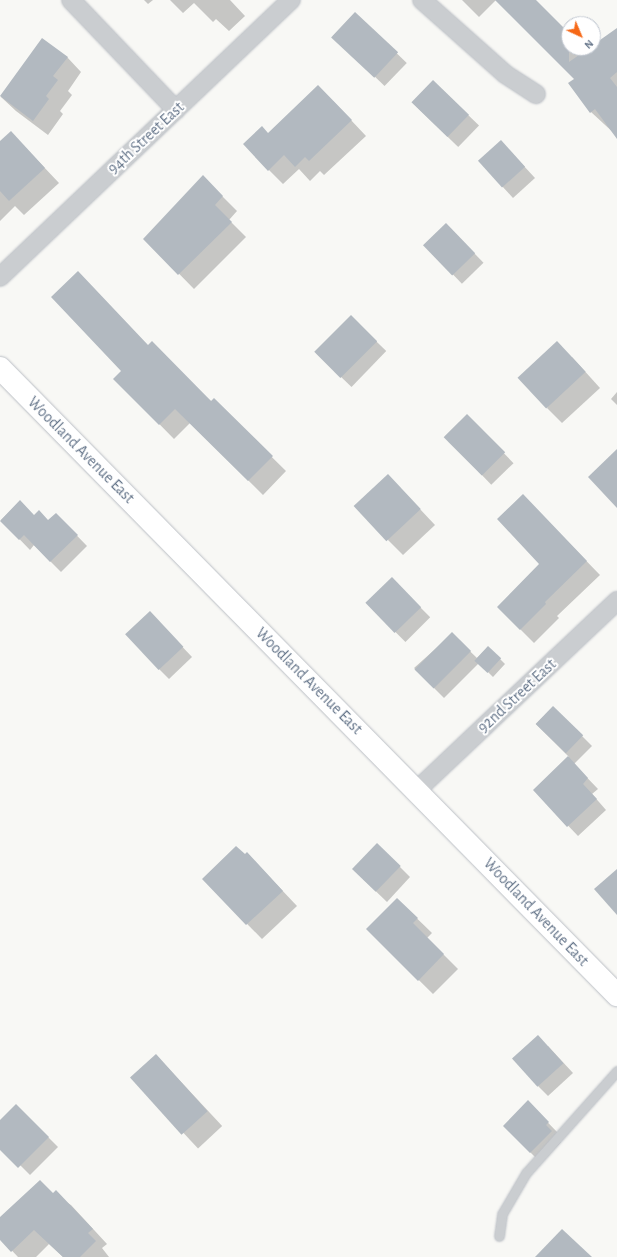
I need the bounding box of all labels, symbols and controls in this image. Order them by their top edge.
north arrow [561,16,601,56]
text: N [582,38,596,51]
street label: 94th Street East [104,98,188,178]
street label: Woodland Avenue East [24,393,138,507]
street label: Woodland Avenue East [252,624,366,738]
street label: 92nd Street East [474,655,560,737]
street label: Woodland Avenue East [479,854,593,970]

